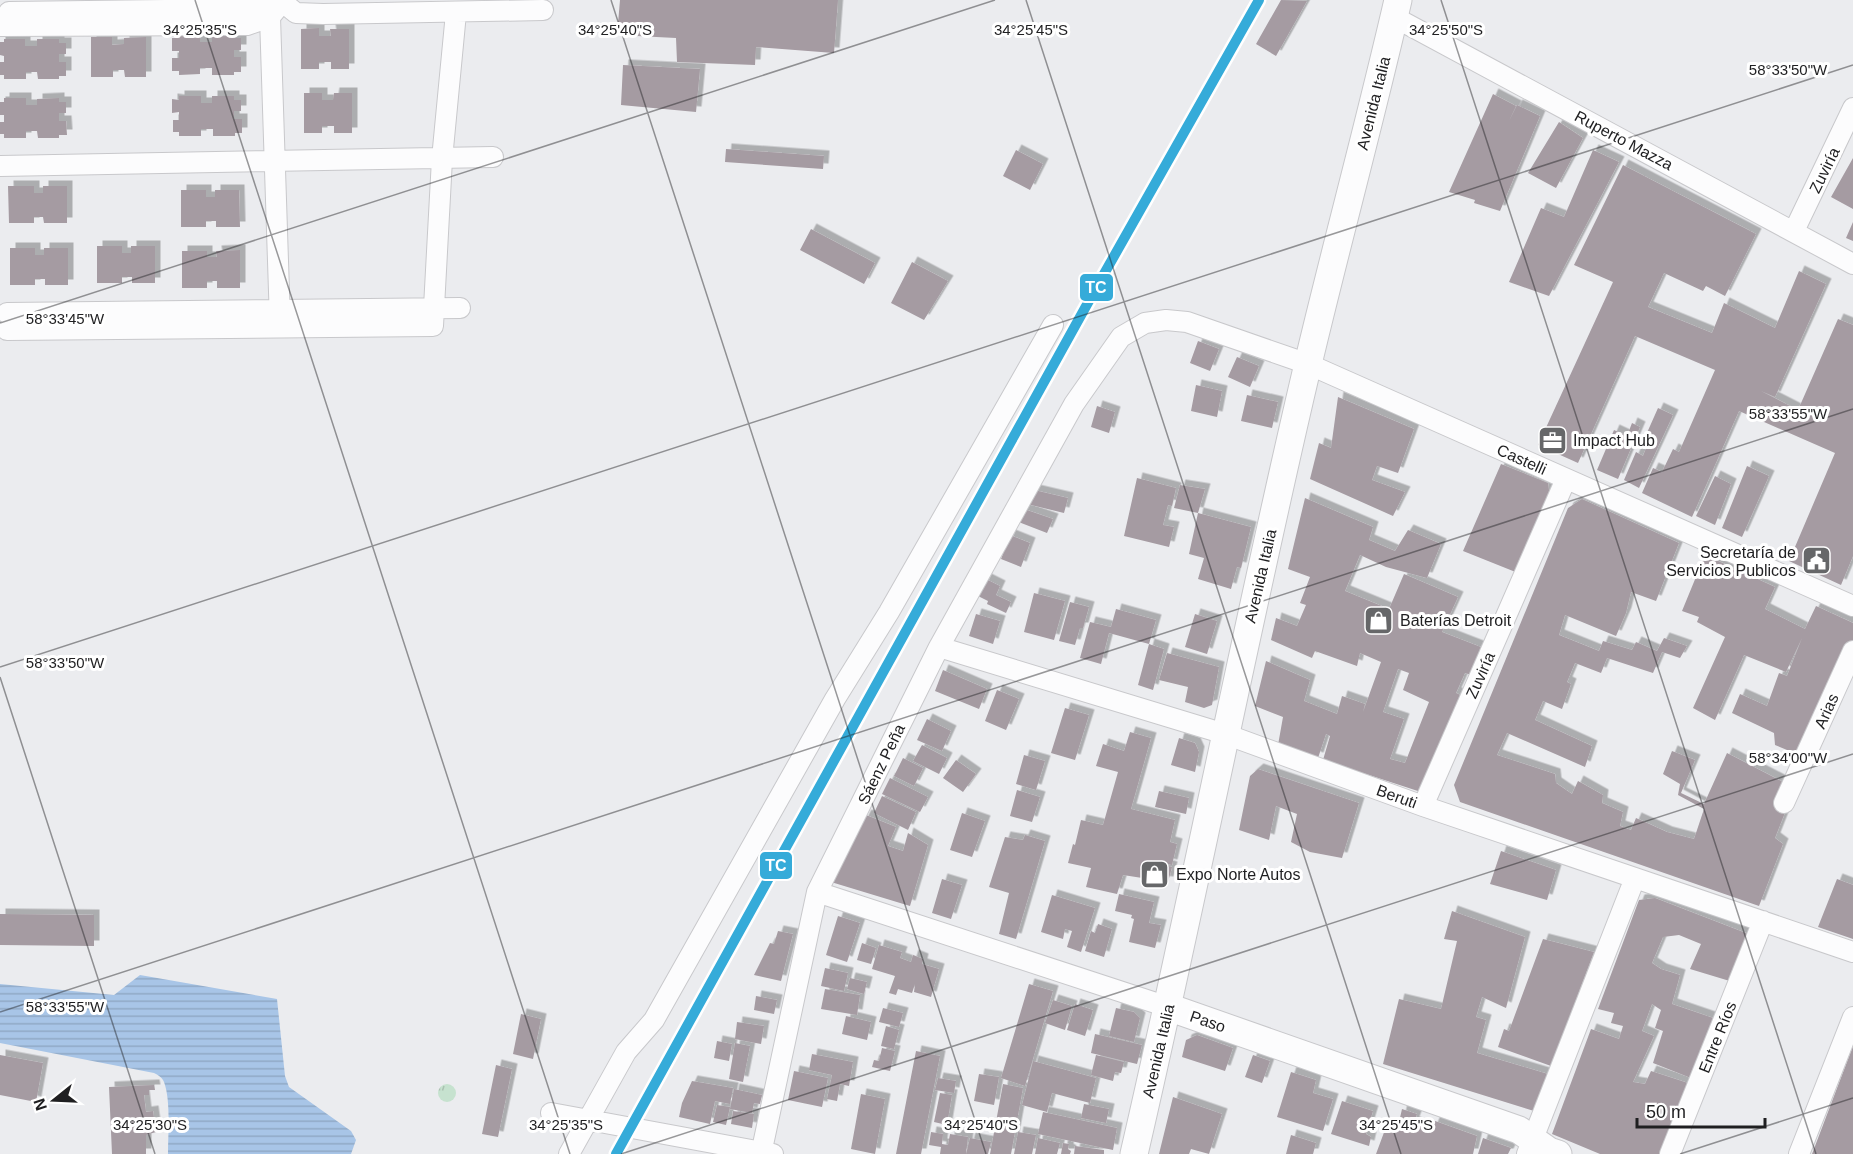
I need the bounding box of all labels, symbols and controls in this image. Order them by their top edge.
text: 34°25'35"S [163,21,237,38]
text: 34°25'40"S [578,21,652,38]
text: 34°25'45"S [994,21,1068,38]
text: 34°25'50"S [1409,21,1483,38]
street label: Avenida Italia [1354,55,1393,152]
text: 58°33'50"W [1749,61,1828,78]
street label: Ruperto Mazza [1572,107,1676,173]
street label: Zuviría [1806,144,1843,196]
line badge: TC [1079,273,1114,302]
text: TC [1085,279,1107,296]
text: 58°33'45"W [26,310,105,327]
text: 58°33'55"W [1749,405,1828,422]
office icon: Impact Hub [1536,424,1568,456]
place label: Impact Hub [1573,432,1655,449]
street label: Castelli [1494,441,1549,478]
street label: Avenida Italia [1241,527,1280,625]
place label: Secretaría de Servicios Publicos [1666,544,1796,579]
public building icon: Secretaría de Servicios Publicos [1801,545,1833,577]
shop icon: Baterías Detroit [1363,604,1395,636]
place label: Baterías Detroit [1400,612,1512,629]
street label: Zuviría [1463,649,1498,701]
text: 58°33'50"W [26,654,105,671]
street label: Arias [1811,691,1842,731]
street label: Sáenz Peña [855,721,908,807]
text: 58°34'00"W [1749,749,1828,766]
street label: Beruti [1374,781,1419,812]
line badge: TC [759,851,793,880]
text: TC [765,857,787,874]
shop icon: Expo Norte Autos [1139,858,1171,890]
place label: Expo Norte Autos [1176,866,1301,883]
text: 58°33'55"W [26,998,105,1015]
street label: Entre Ríos [1695,999,1740,1075]
street label: Avenida Italia [1139,1002,1178,1100]
street label: Paso [1188,1007,1228,1035]
north arrow [24,1070,84,1130]
scale bar [1637,1091,1764,1129]
text: N [30,1096,50,1113]
text: 50 m [1646,1102,1686,1122]
text: 34°25'30"S [113,1116,187,1133]
text: 34°25'35"S [529,1116,603,1133]
text: 34°25'40"S [944,1116,1018,1133]
text: 34°25'45"S [1359,1116,1433,1133]

